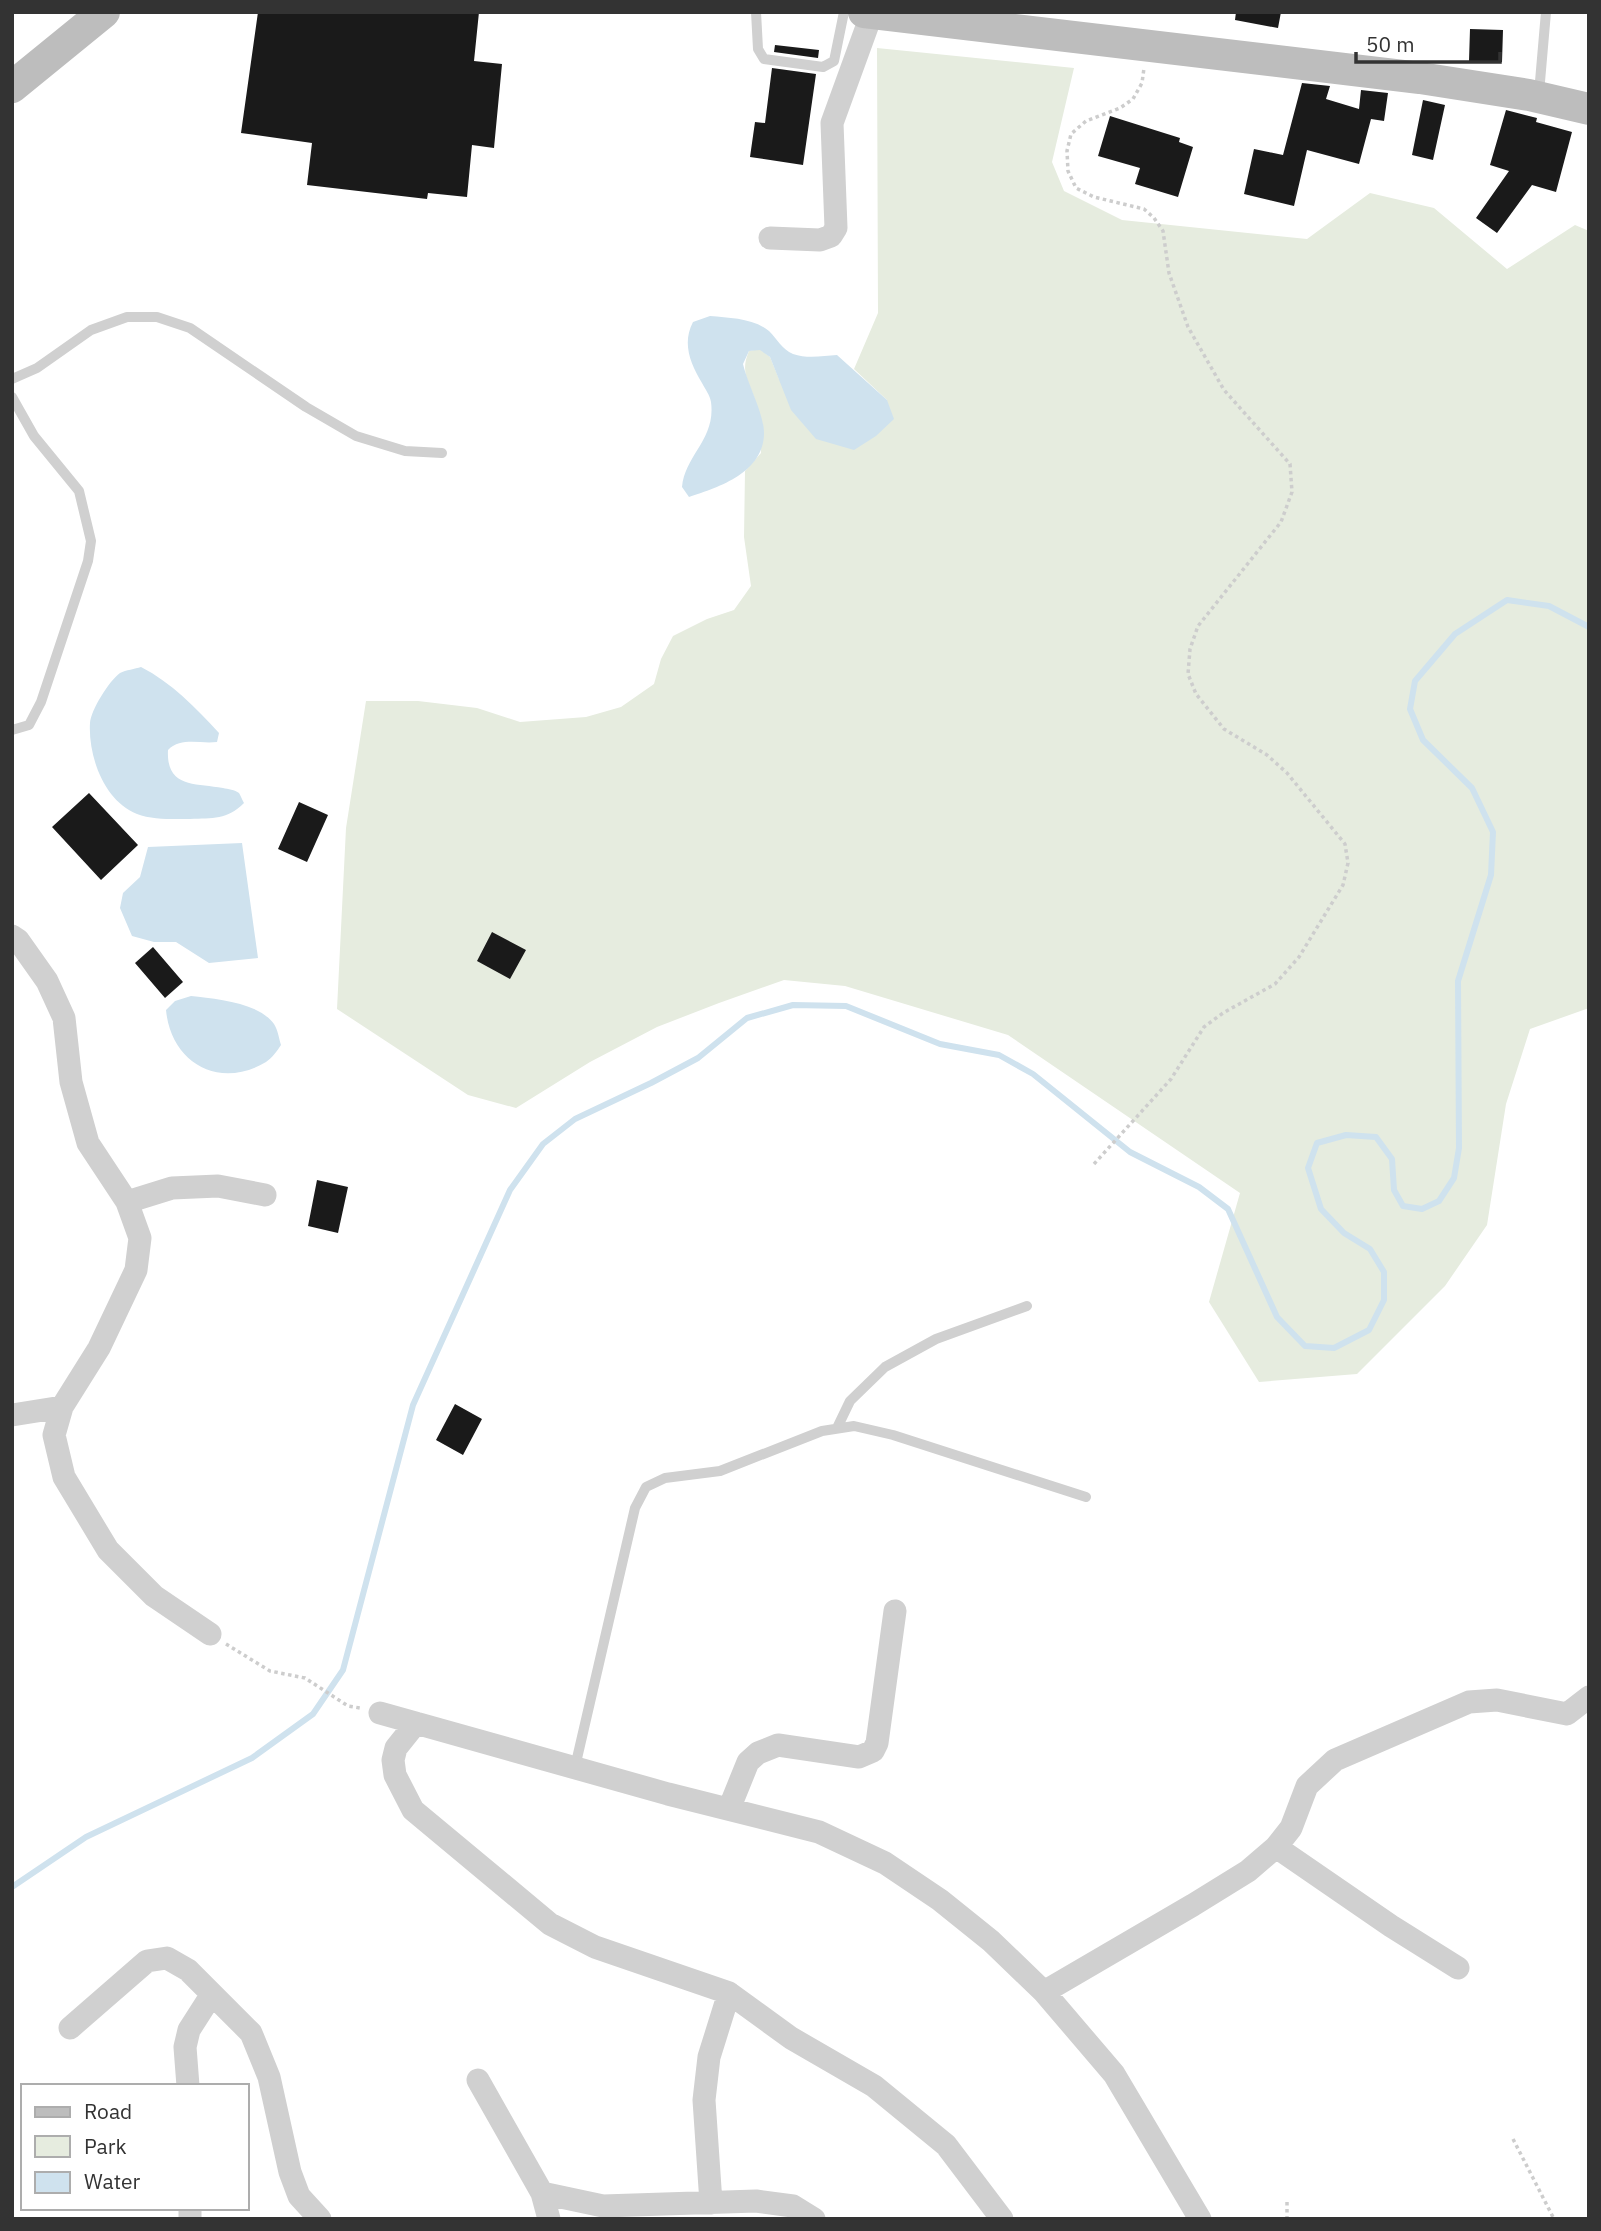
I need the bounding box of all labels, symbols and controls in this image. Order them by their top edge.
scale bar [1356,21,1500,65]
text: 50 m [1366,30,1415,58]
legend [21,2084,248,2210]
text: Road [84,2097,132,2125]
text: Park [84,2132,127,2160]
text: Water [84,2167,141,2195]

